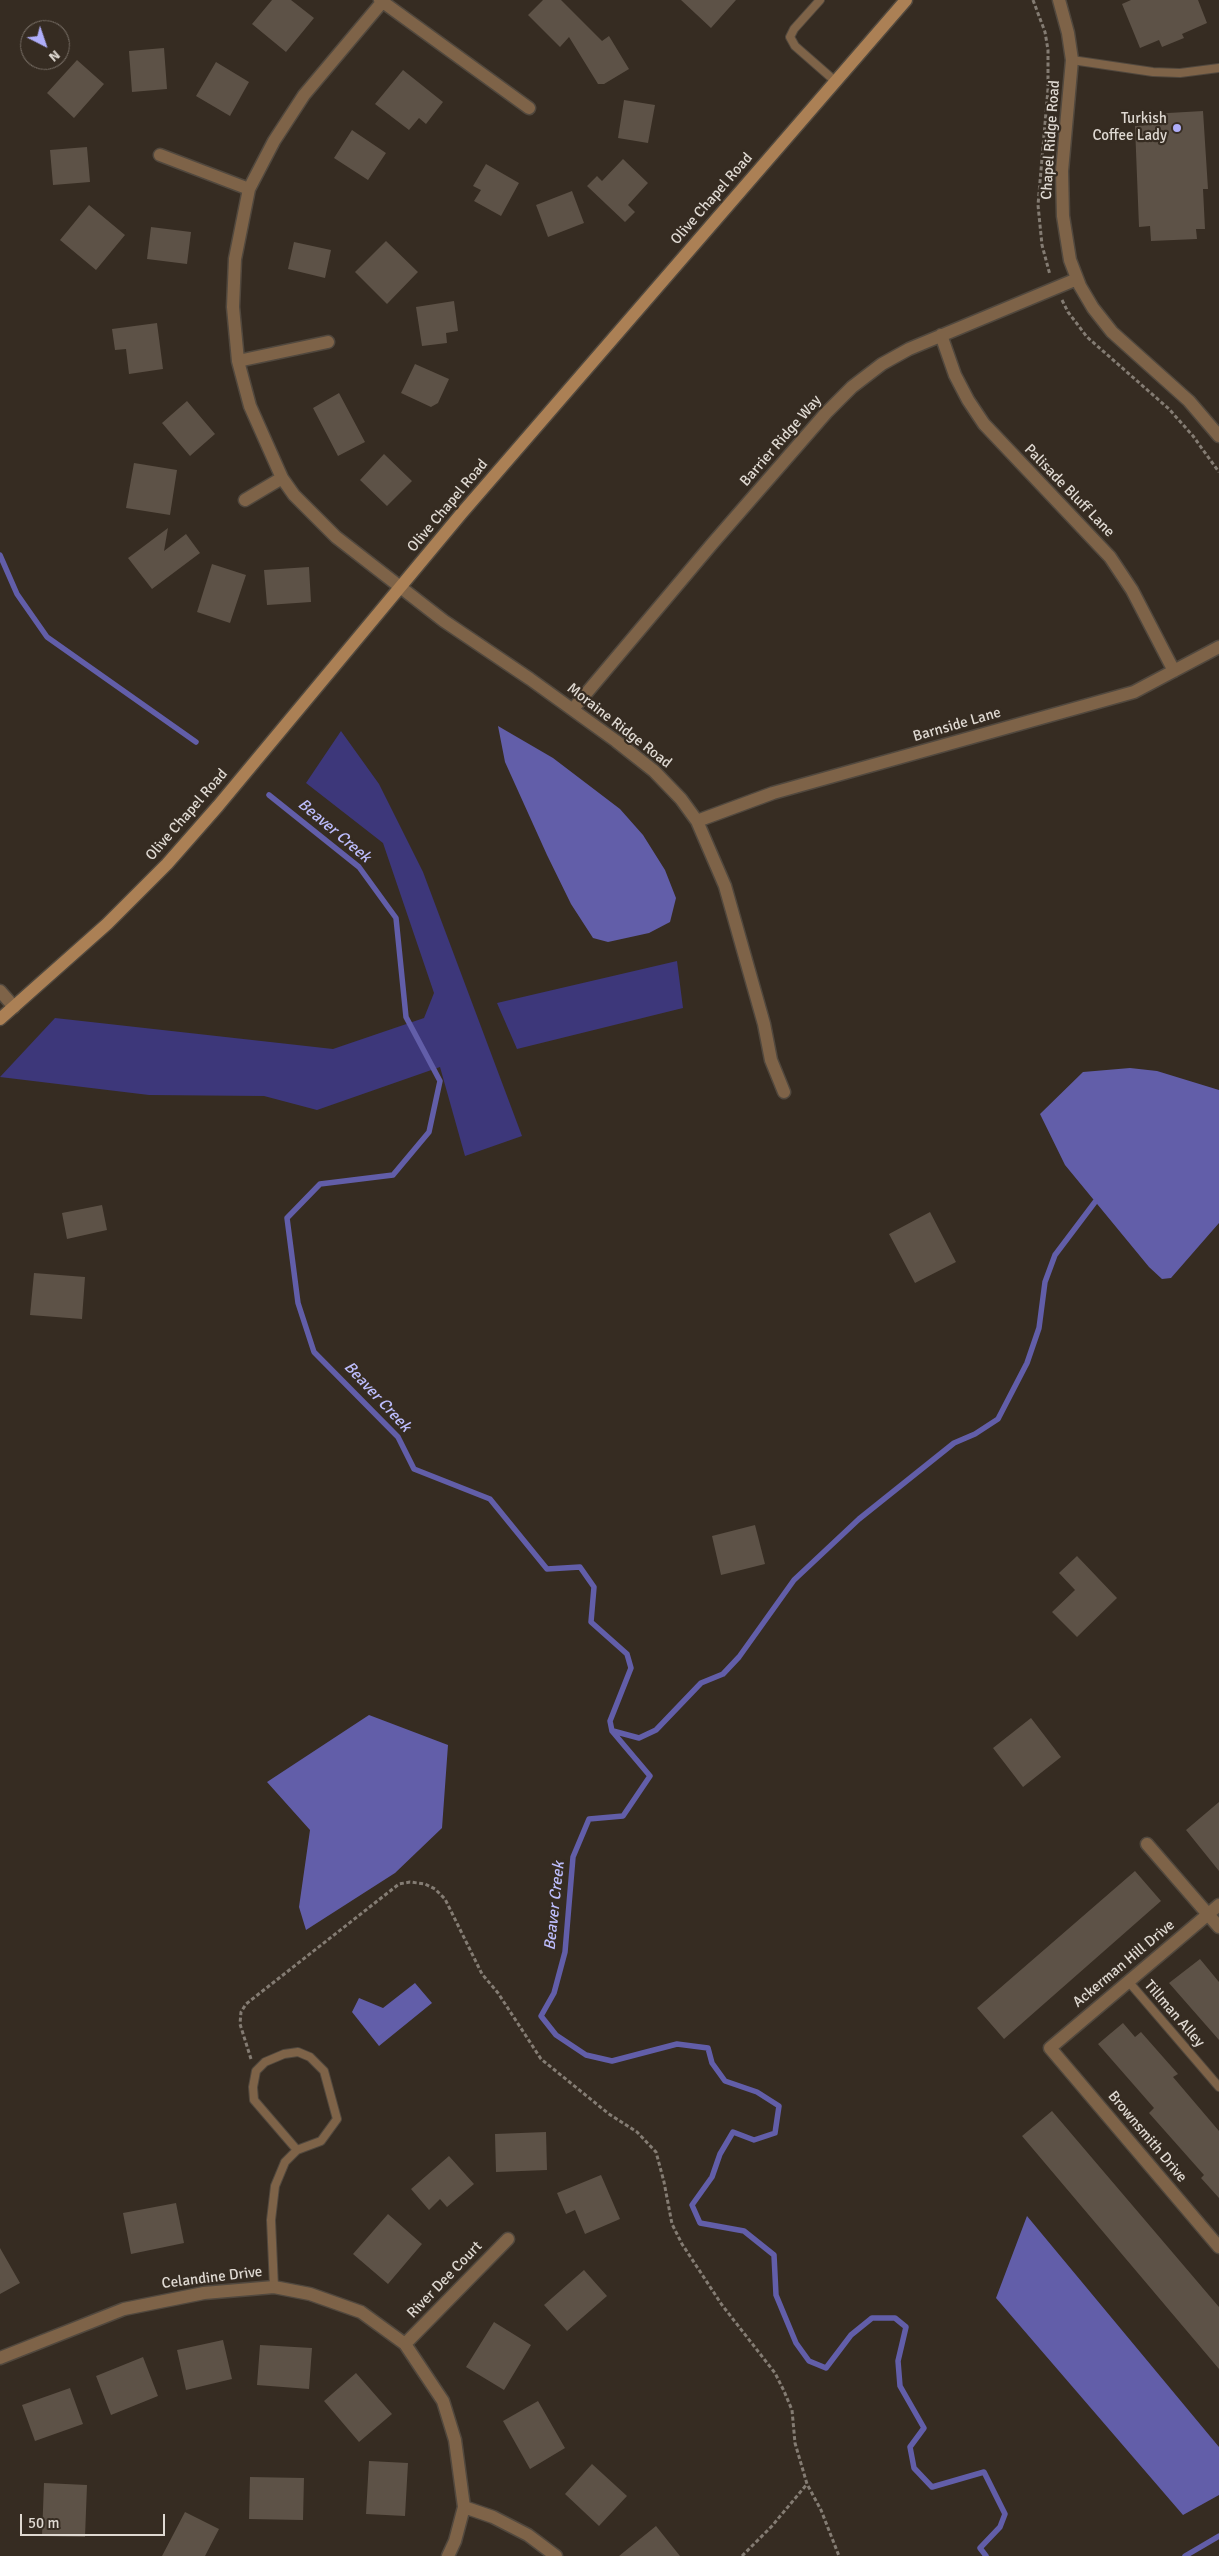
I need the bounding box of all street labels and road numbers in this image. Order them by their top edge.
street label: Chapel Ridge Road [1038,80,1064,200]
street label: Olive Chapel Road [667,149,757,249]
street label: Barrier Ridge Way [737,392,825,490]
street label: Palisade Bluff Lane [1020,441,1118,541]
street label: Olive Chapel Road [404,456,492,556]
street label: Moraine Ridge Road [563,680,675,772]
street label: Barnside Lane [911,704,1003,746]
street label: Olive Chapel Road [142,765,232,865]
street label: Ackerman Hill Drive [1070,1916,1178,2012]
street label: Tillman Alley [1140,1977,1208,2051]
street label: Brownsmith Drive [1104,2088,1190,2186]
street label: River Dee Court [404,2238,486,2322]
street label: Celandine Drive [161,2263,263,2293]

